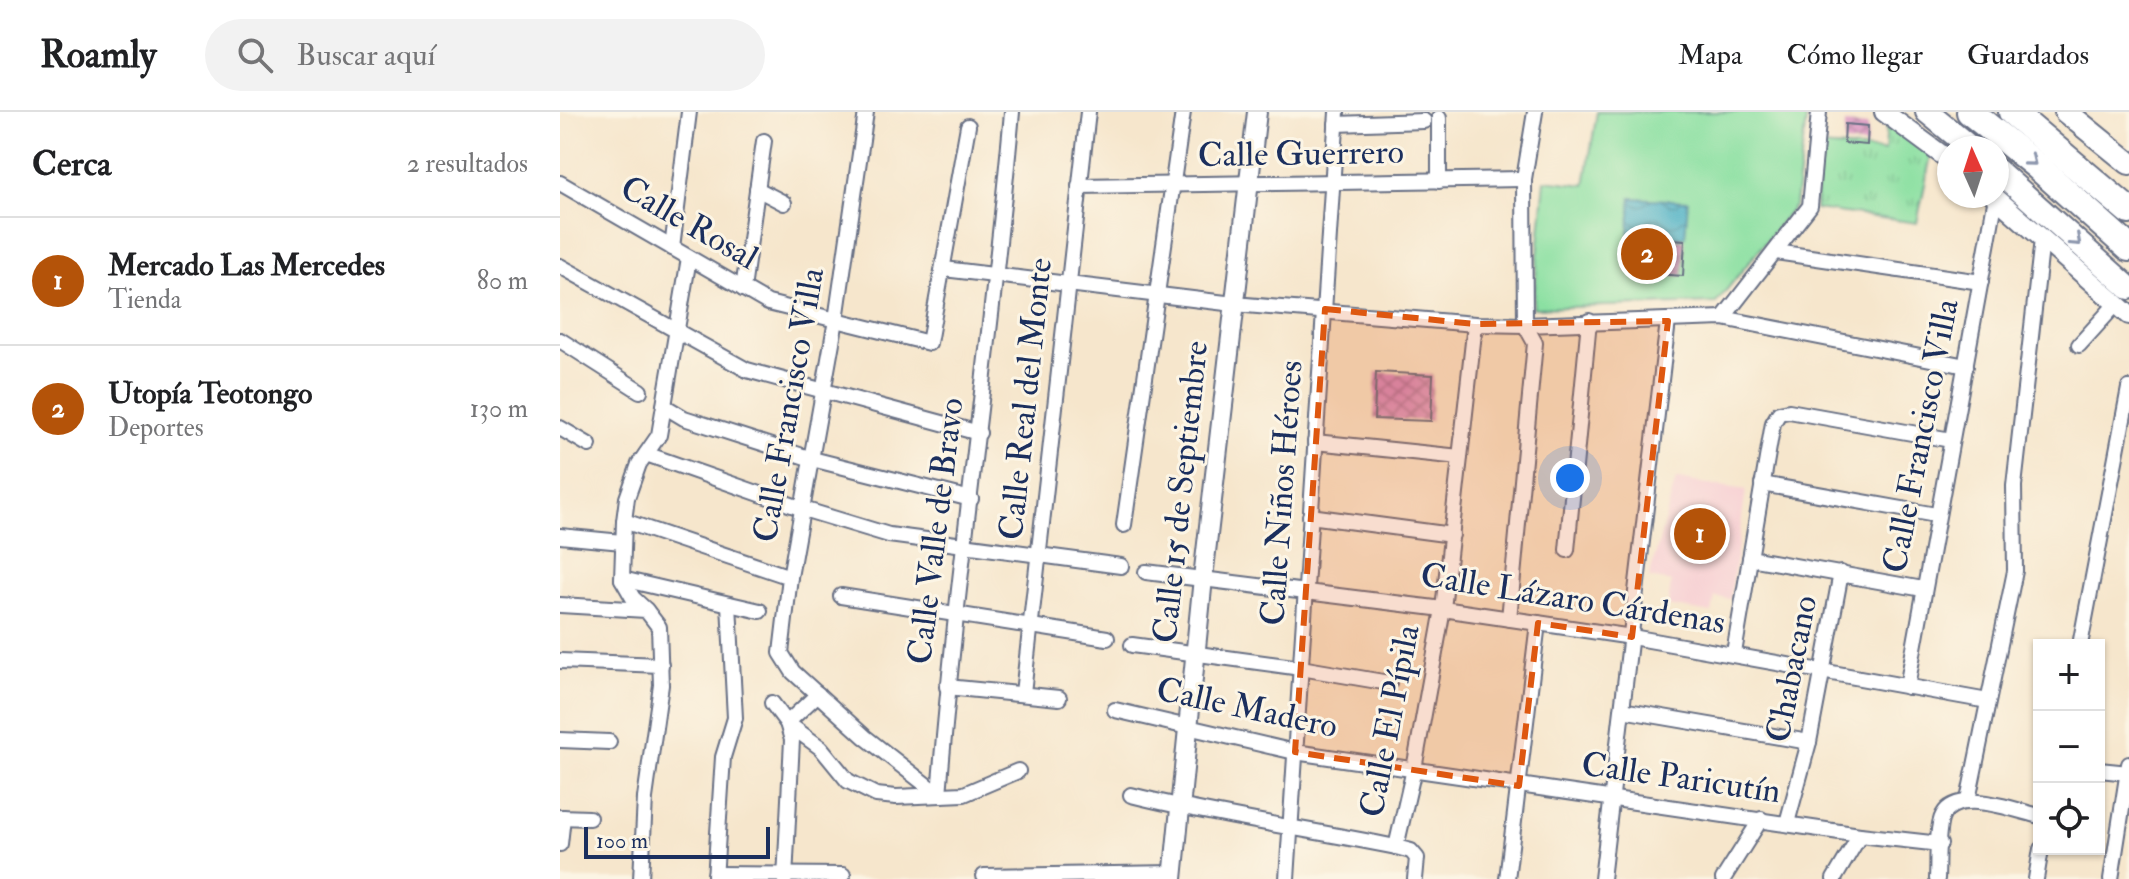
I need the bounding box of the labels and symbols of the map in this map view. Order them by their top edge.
street label: Calle Guerrero [1198,131,1404,177]
north arrow [1937,136,2009,208]
one-way arrow [2021,151,2036,166]
street label: Calle Rosal [612,166,766,280]
pin: 2 [1621,224,1673,284]
one-way arrow [2067,231,2082,245]
street label: Calle Real del Monte [990,256,1062,542]
street label: Calle Francisco Villa [744,263,834,546]
street label: Calle Francisco Villa [1873,295,1969,576]
street label: Calle 15 de Septiembre [1144,339,1218,645]
street label: Calle Niños Héroes [1251,359,1313,627]
street label: Calle Valle de Bravo [898,395,974,667]
your location [1550,458,1590,498]
pin: 1 [1674,504,1726,564]
street label: Calle Lázaro Cárdenas [1418,554,1728,644]
street label: Chabacano [1757,592,1827,746]
street label: Calle El Pípila [1350,620,1430,821]
street label: Calle Madero [1153,668,1341,748]
street label: Calle Paricutín [1579,743,1783,813]
scale bar [584,823,770,859]

